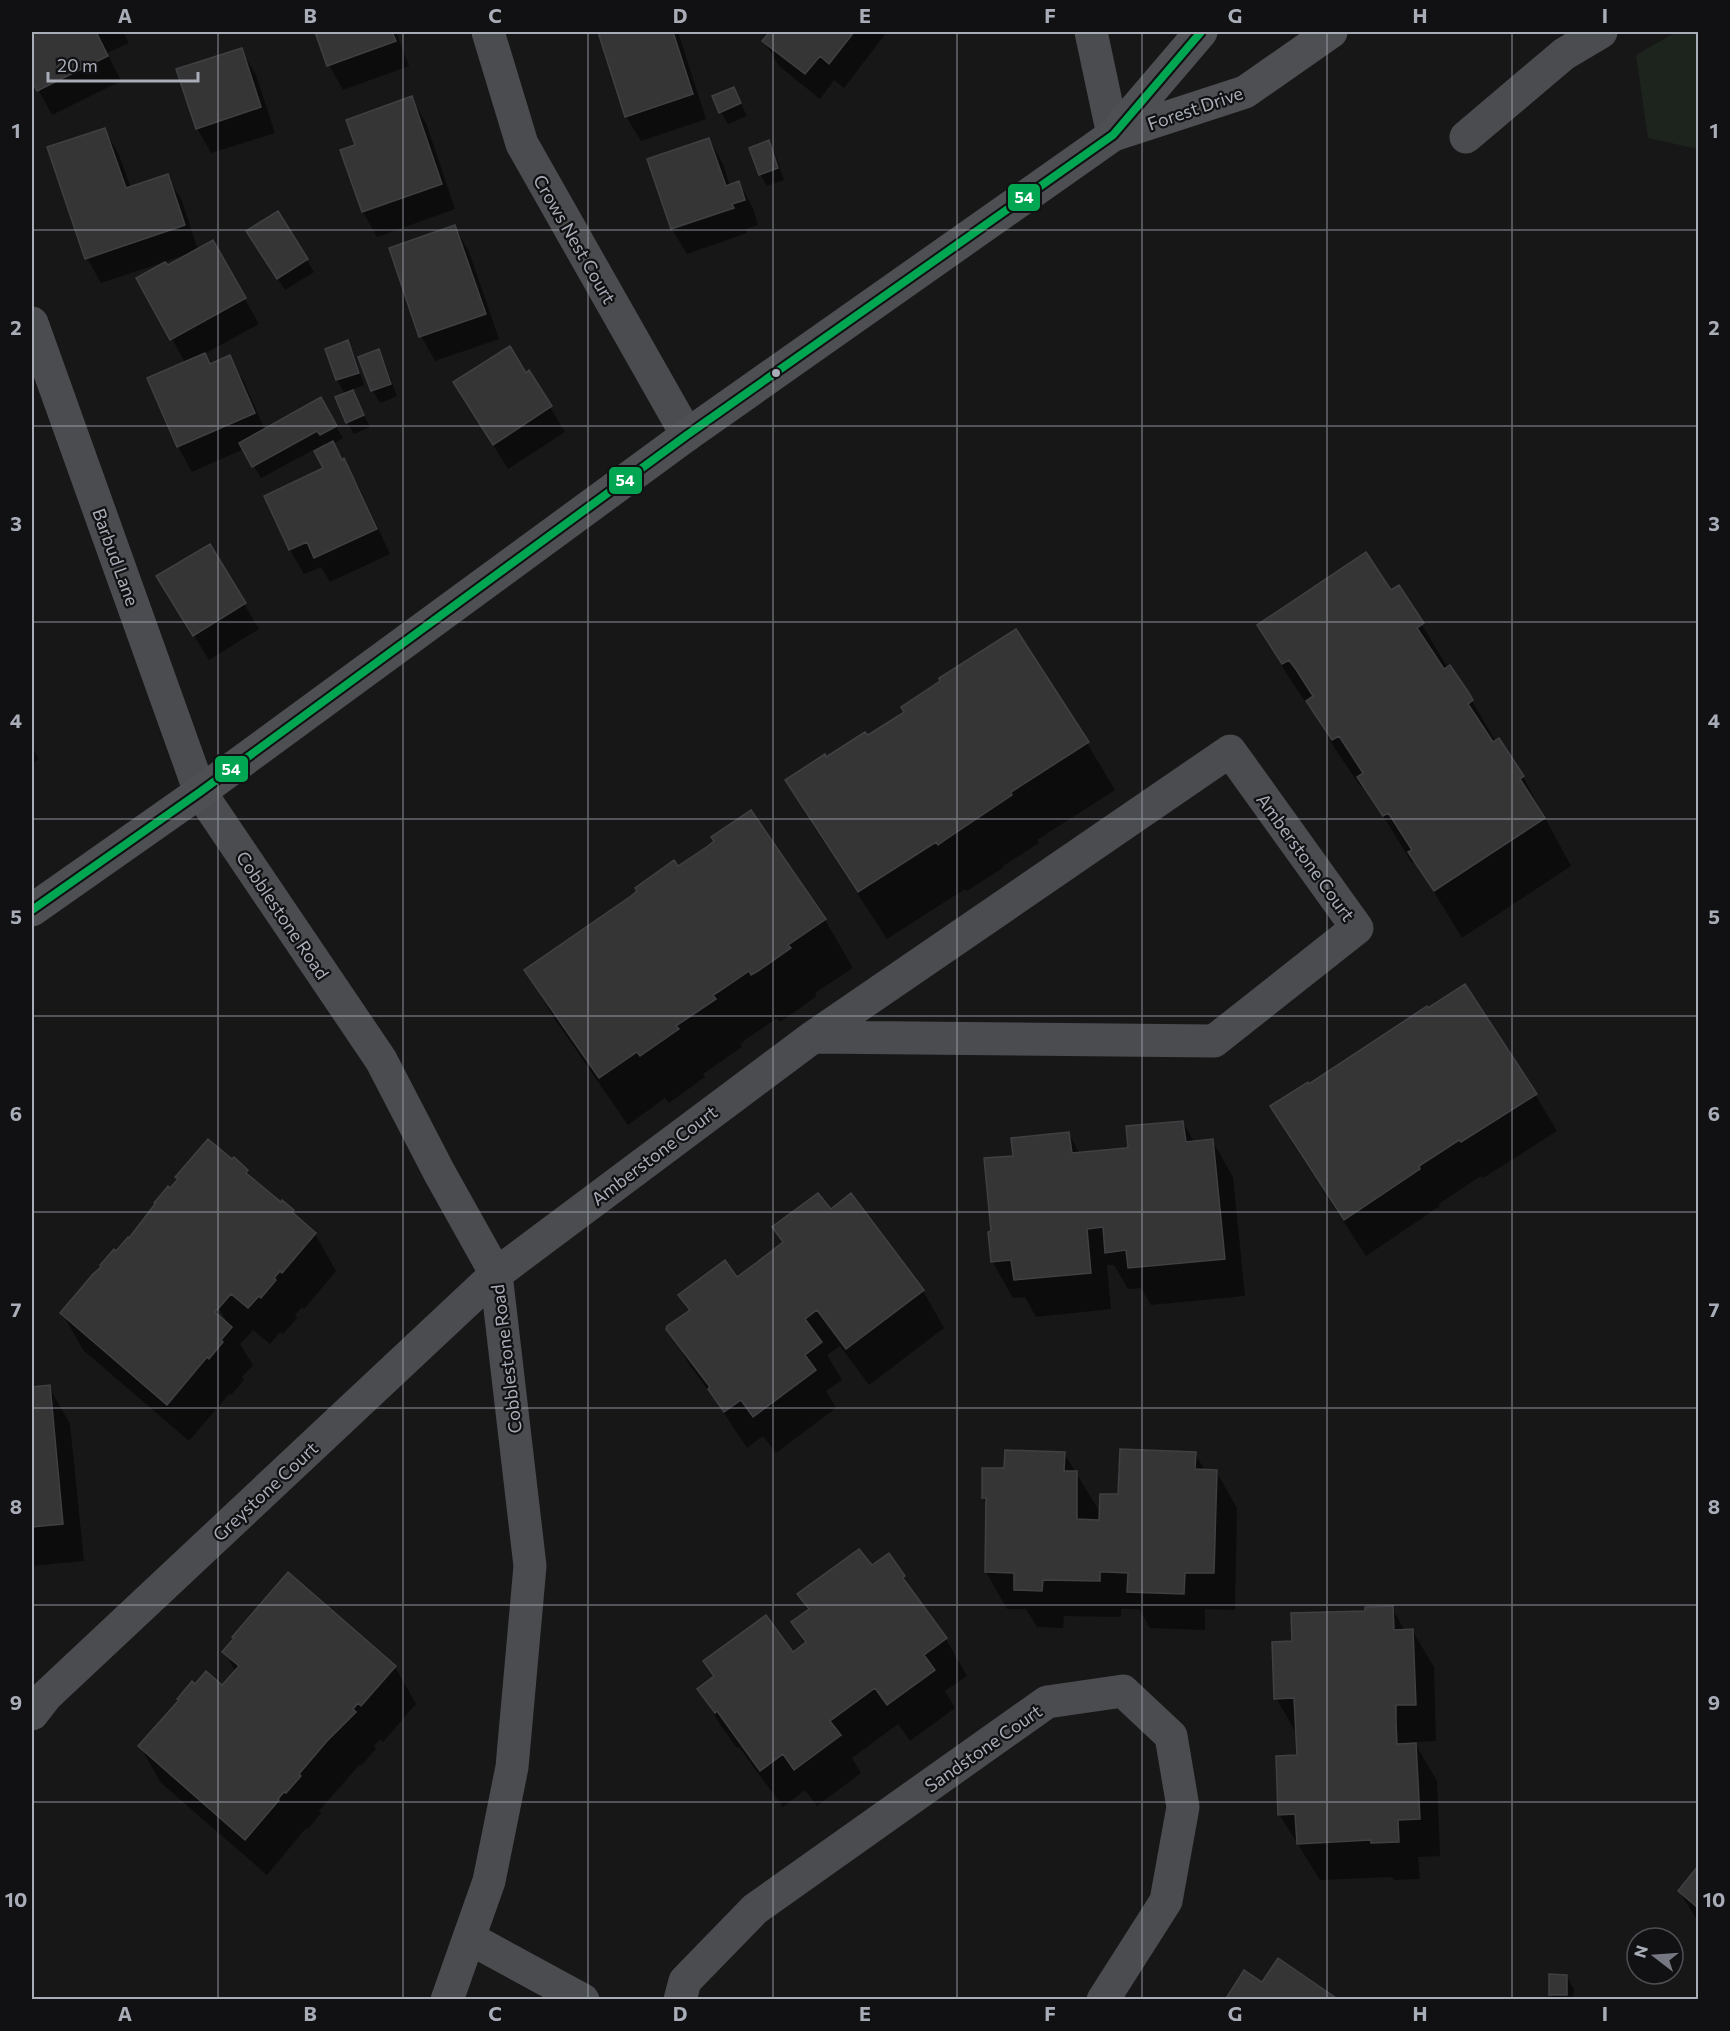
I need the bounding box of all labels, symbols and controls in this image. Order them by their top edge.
text: A [118,3,132,27]
text: B [303,3,317,27]
text: C [488,3,502,27]
text: D [673,3,687,27]
text: E [859,3,871,27]
text: F [1044,3,1056,27]
text: G [1228,3,1242,27]
text: H [1413,3,1428,27]
text: I [1602,3,1608,27]
scale bar [48,45,198,83]
text: 20 m [57,54,98,76]
street label: Forest Drive [1144,81,1246,135]
text: 1 [11,118,21,142]
text: 1 [1709,118,1719,142]
street label: Crows Nest Court [529,171,621,307]
line badge: 54 [1007,183,1041,212]
text: 54 [1014,187,1034,206]
text: 2 [10,315,22,339]
text: 2 [1708,315,1720,339]
unlabelled marker [770,367,782,379]
line badge: 54 [608,466,643,495]
text: 54 [615,470,635,489]
street label: Barbud Lane [88,505,144,609]
text: 3 [10,511,22,535]
text: 3 [1708,511,1720,535]
text: 4 [10,708,22,732]
text: 4 [1708,708,1720,732]
line badge: 54 [214,755,249,783]
text: 54 [221,759,241,778]
street label: Amberstone Court [1252,789,1360,925]
street label: Cobblestone Road [232,847,334,983]
text: 5 [10,904,22,928]
text: 5 [1708,904,1720,928]
street label: Amberstone Court [587,1100,721,1210]
text: 6 [10,1101,22,1125]
text: 6 [1708,1101,1720,1125]
street label: Cobblestone Road [486,1283,526,1435]
text: 7 [11,1297,22,1321]
text: 7 [1709,1297,1720,1321]
street label: Greystone Court [208,1437,322,1545]
text: 8 [10,1494,22,1518]
text: 8 [1708,1494,1720,1518]
text: 9 [10,1690,22,1714]
text: 9 [1708,1690,1720,1714]
street label: Sandstone Court [920,1699,1046,1797]
text: 10 [5,1887,27,1911]
text: 10 [1703,1887,1725,1911]
north arrow [1625,1926,1685,1986]
text: N [1629,1943,1651,1960]
text: A [118,2001,132,2025]
text: B [303,2001,317,2025]
text: C [488,2001,502,2025]
text: D [673,2001,687,2025]
text: E [859,2001,871,2025]
text: F [1044,2001,1056,2025]
text: G [1228,2001,1242,2025]
text: H [1413,2001,1428,2025]
text: I [1602,2001,1608,2025]

